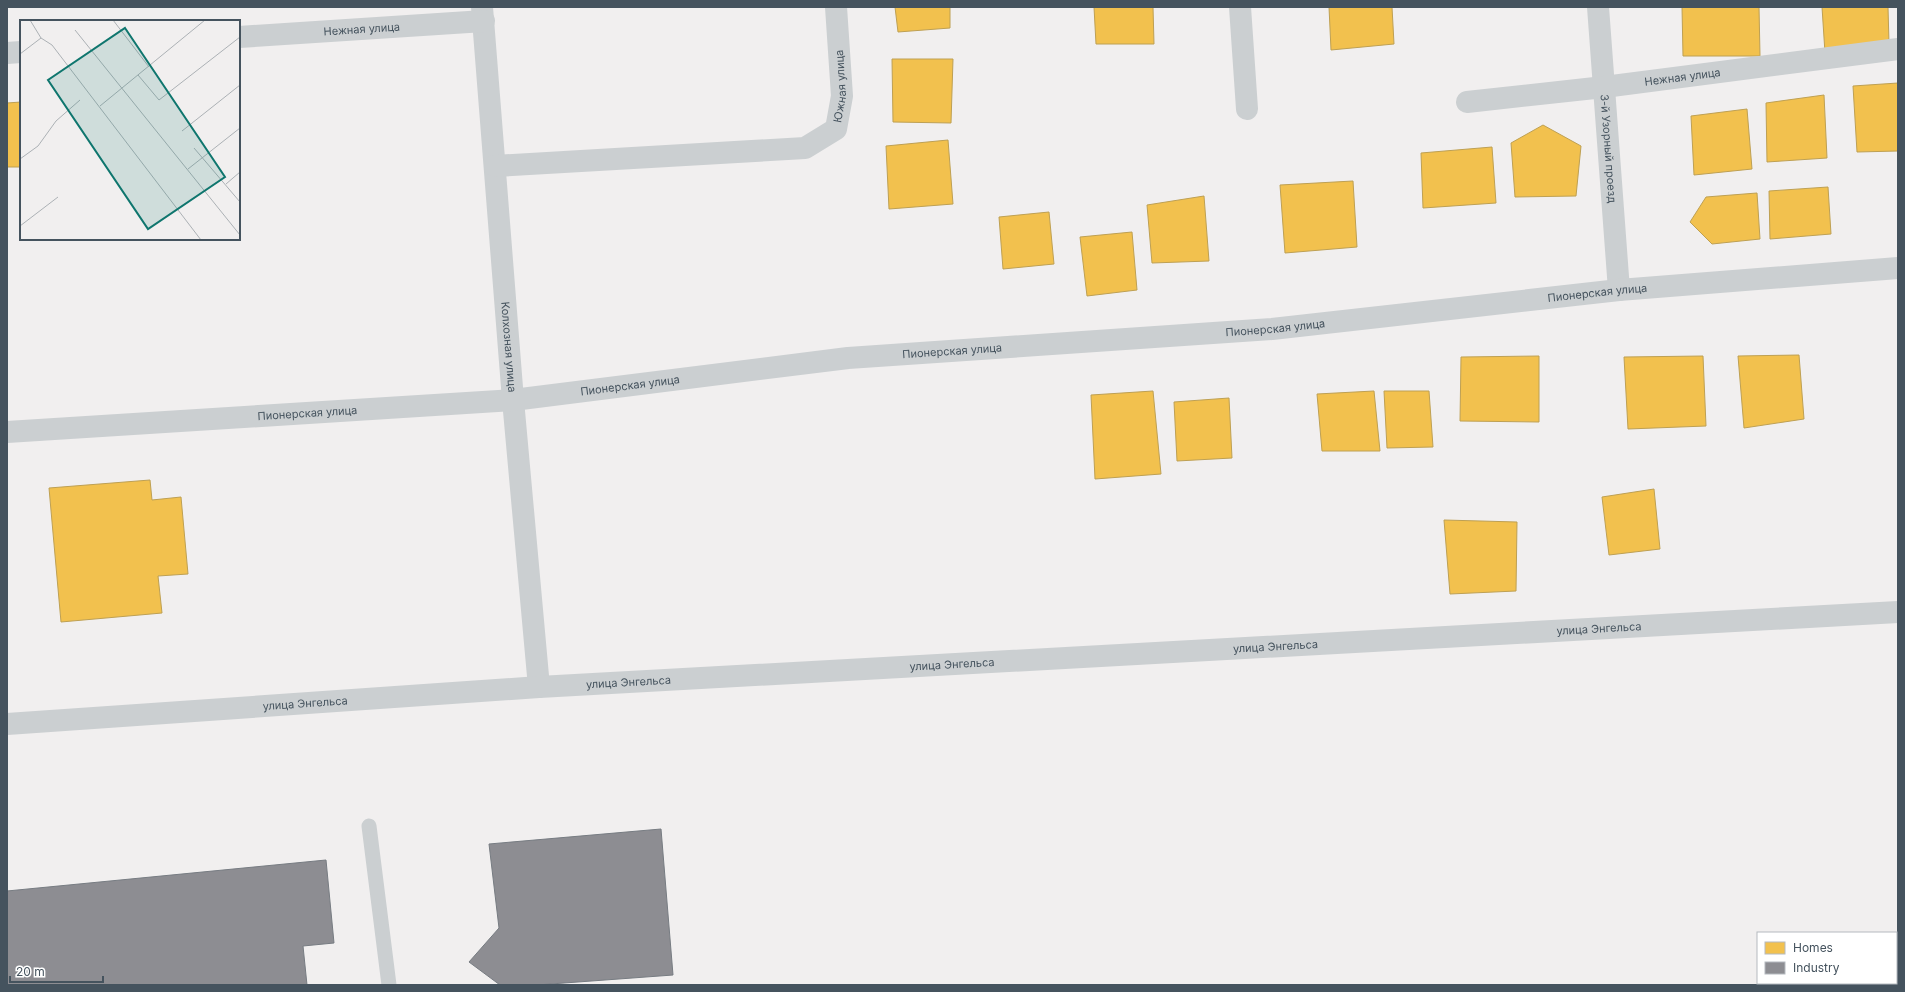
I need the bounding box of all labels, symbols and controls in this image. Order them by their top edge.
inset map [20,20,240,240]
street label: Нежная улица [323,20,400,38]
street label: Южная улица [830,49,849,124]
street label: Нежная улица [1644,65,1721,89]
street label: 3-й Узорный проезд [1597,94,1620,204]
street label: Пионерская улица [1547,281,1648,305]
street label: Колхозная улица [498,301,519,393]
street label: Пионерская улица [1225,316,1326,339]
street label: Пионерская улица [902,340,1002,361]
street label: Пионерская улица [580,372,681,398]
street label: Пионерская улица [257,403,358,423]
street label: улица Энгельса [1556,619,1642,638]
street label: улица Энгельса [1233,637,1318,656]
street label: улица Энгельса [909,655,995,674]
street label: улица Энгельса [586,673,671,691]
street label: улица Энгельса [262,693,348,713]
legend [1757,932,1897,984]
text: Homes [1793,940,1833,955]
scale bar [10,958,103,984]
text: Industry [1793,960,1840,975]
text: 20 m [16,964,45,979]

